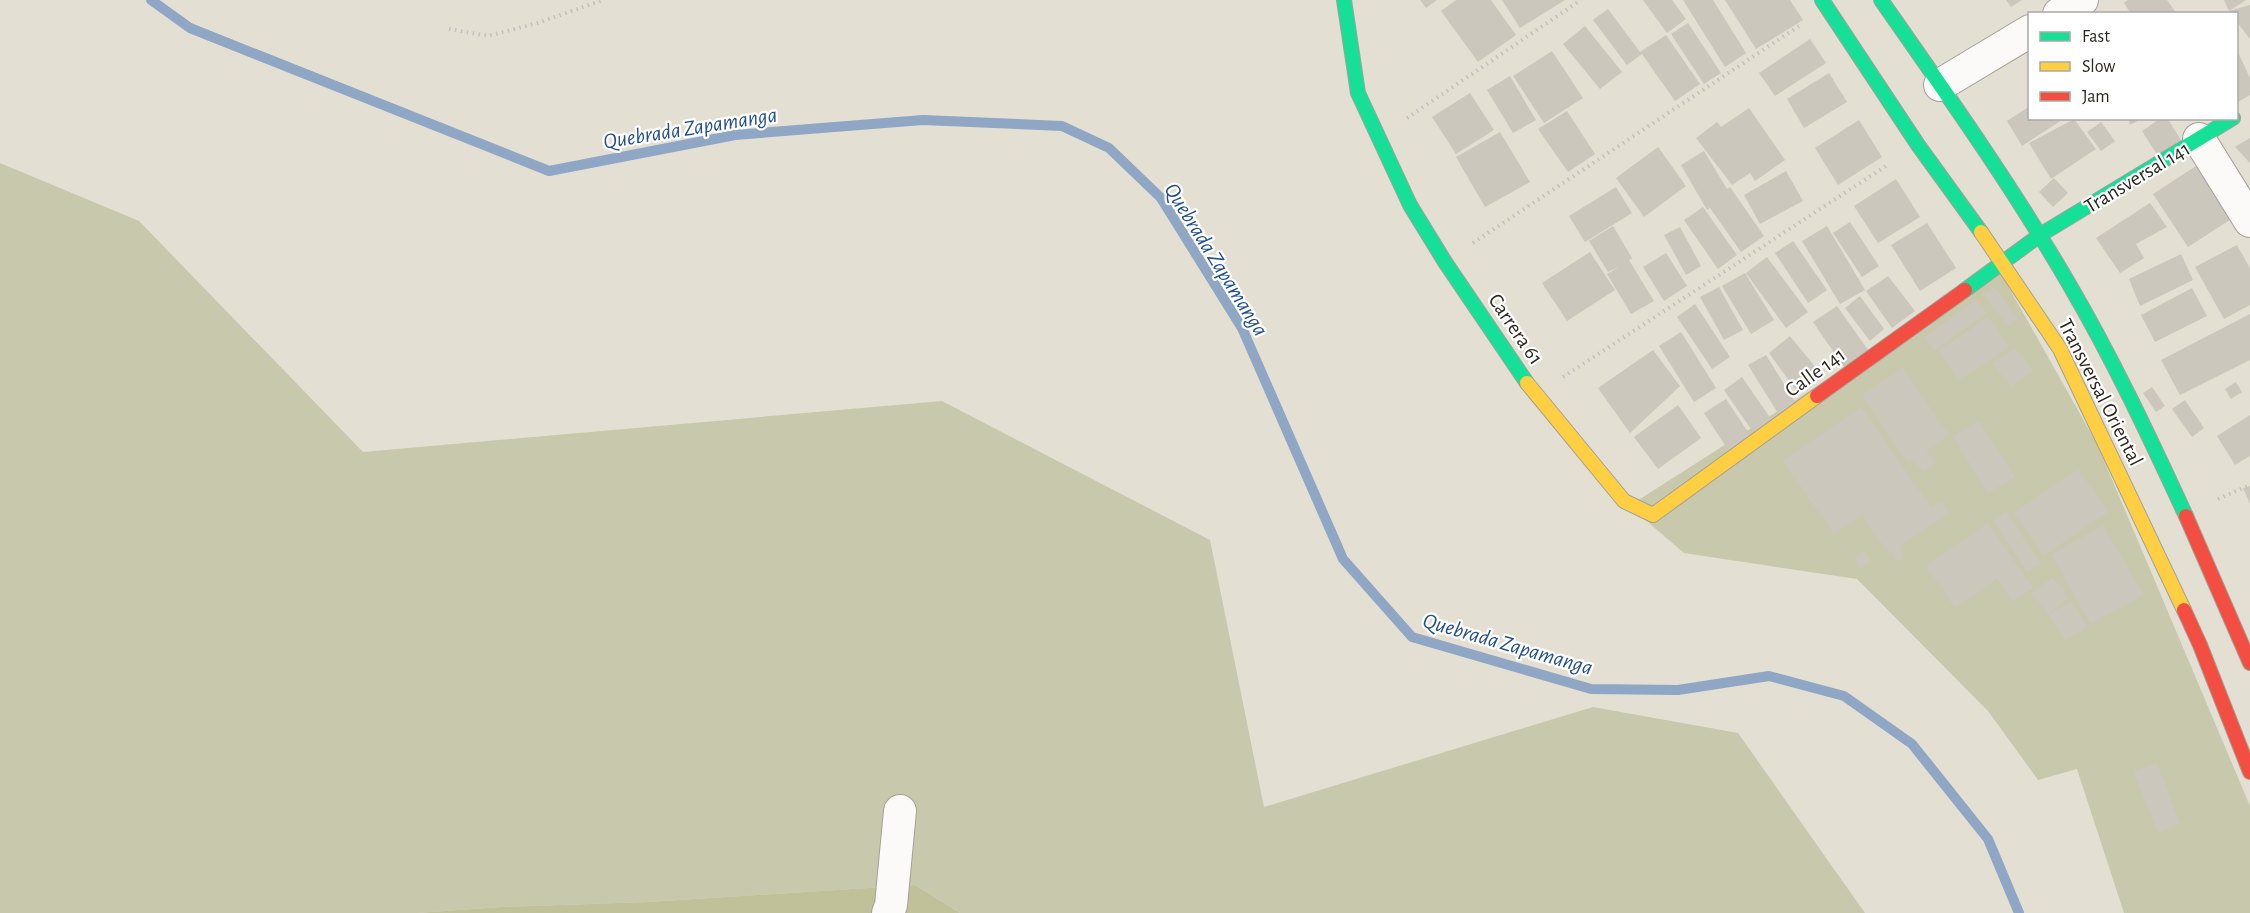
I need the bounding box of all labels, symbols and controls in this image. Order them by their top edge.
legend [2028,12,2238,120]
text: Fast [2082,28,2110,46]
text: Slow [2082,58,2115,76]
text: Jam [2082,88,2110,106]
water label: Quebrada Zapamanga [602,103,779,154]
street label: Transversal 141 [2081,138,2194,217]
water label: Quebrada Zapamanga [1159,179,1272,340]
street label: Carrera 61 [1484,290,1547,369]
street label: Transversal Oriental [2054,315,2147,469]
street label: Calle 141 [1781,344,1849,401]
water label: Quebrada Zapamanga [1420,609,1595,680]

